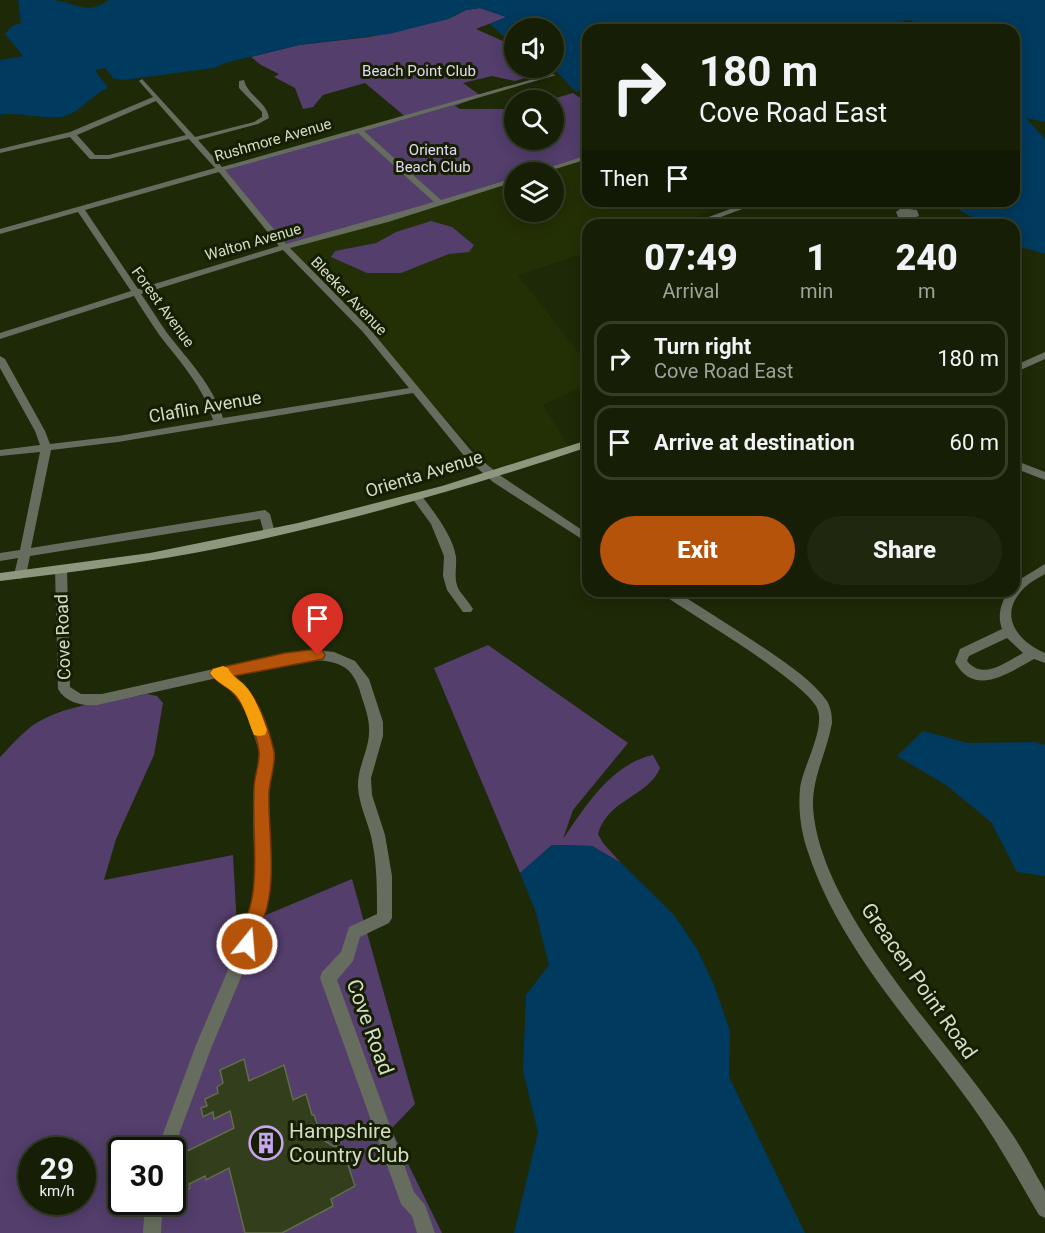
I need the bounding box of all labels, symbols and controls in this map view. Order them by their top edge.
map controls [504,18,564,222]
button: sound [504,18,564,78]
text: 180 m [699,47,818,96]
icon: right [600,48,678,126]
park label: Beach Point Club [362,62,476,80]
button: search [504,90,564,150]
text: Cove Road East [699,97,887,129]
street label: Rushmore Avenue [212,115,334,165]
park label: Orienta Beach Club [395,141,471,176]
button: layers [504,162,564,222]
icon: arrive [661,162,694,195]
text: Then [600,166,649,191]
street label: Walton Avenue [203,220,303,264]
text: 07:49 [644,237,738,279]
text: 1 [806,237,827,279]
text: 240 [896,237,958,279]
street label: Bleeker Avenue [307,253,391,339]
street label: Forest Avenue [128,263,198,351]
text: Arrival [663,279,719,303]
text: min [800,279,833,303]
text: m [918,279,935,303]
text: Turn right [654,334,751,359]
icon: right [603,342,636,375]
text: 180 m [937,346,999,371]
text: Cove Road East [654,359,793,383]
street label: Claflin Avenue [147,386,263,427]
icon: arrive [603,426,636,459]
text: Arrive at destination [654,430,855,455]
text: 60 m [950,430,999,455]
street label: Orienta Avenue [363,446,485,501]
button: Exit [600,516,795,585]
button: Share [807,516,1002,585]
pin [292,593,343,655]
street label: Cove Road [51,594,74,680]
icon: arrive [301,602,334,635]
street label: Greacen Point Road [856,898,982,1064]
position arrow [215,912,279,976]
street label: Cove Road [342,976,398,1078]
place label: Hampshire Country Club [289,1119,409,1167]
building icon: Hampshire Country Club [248,1125,284,1161]
speed limit sign: 30 [108,1137,186,1215]
text: 29 [40,1151,74,1186]
text: km/h [39,1182,75,1200]

